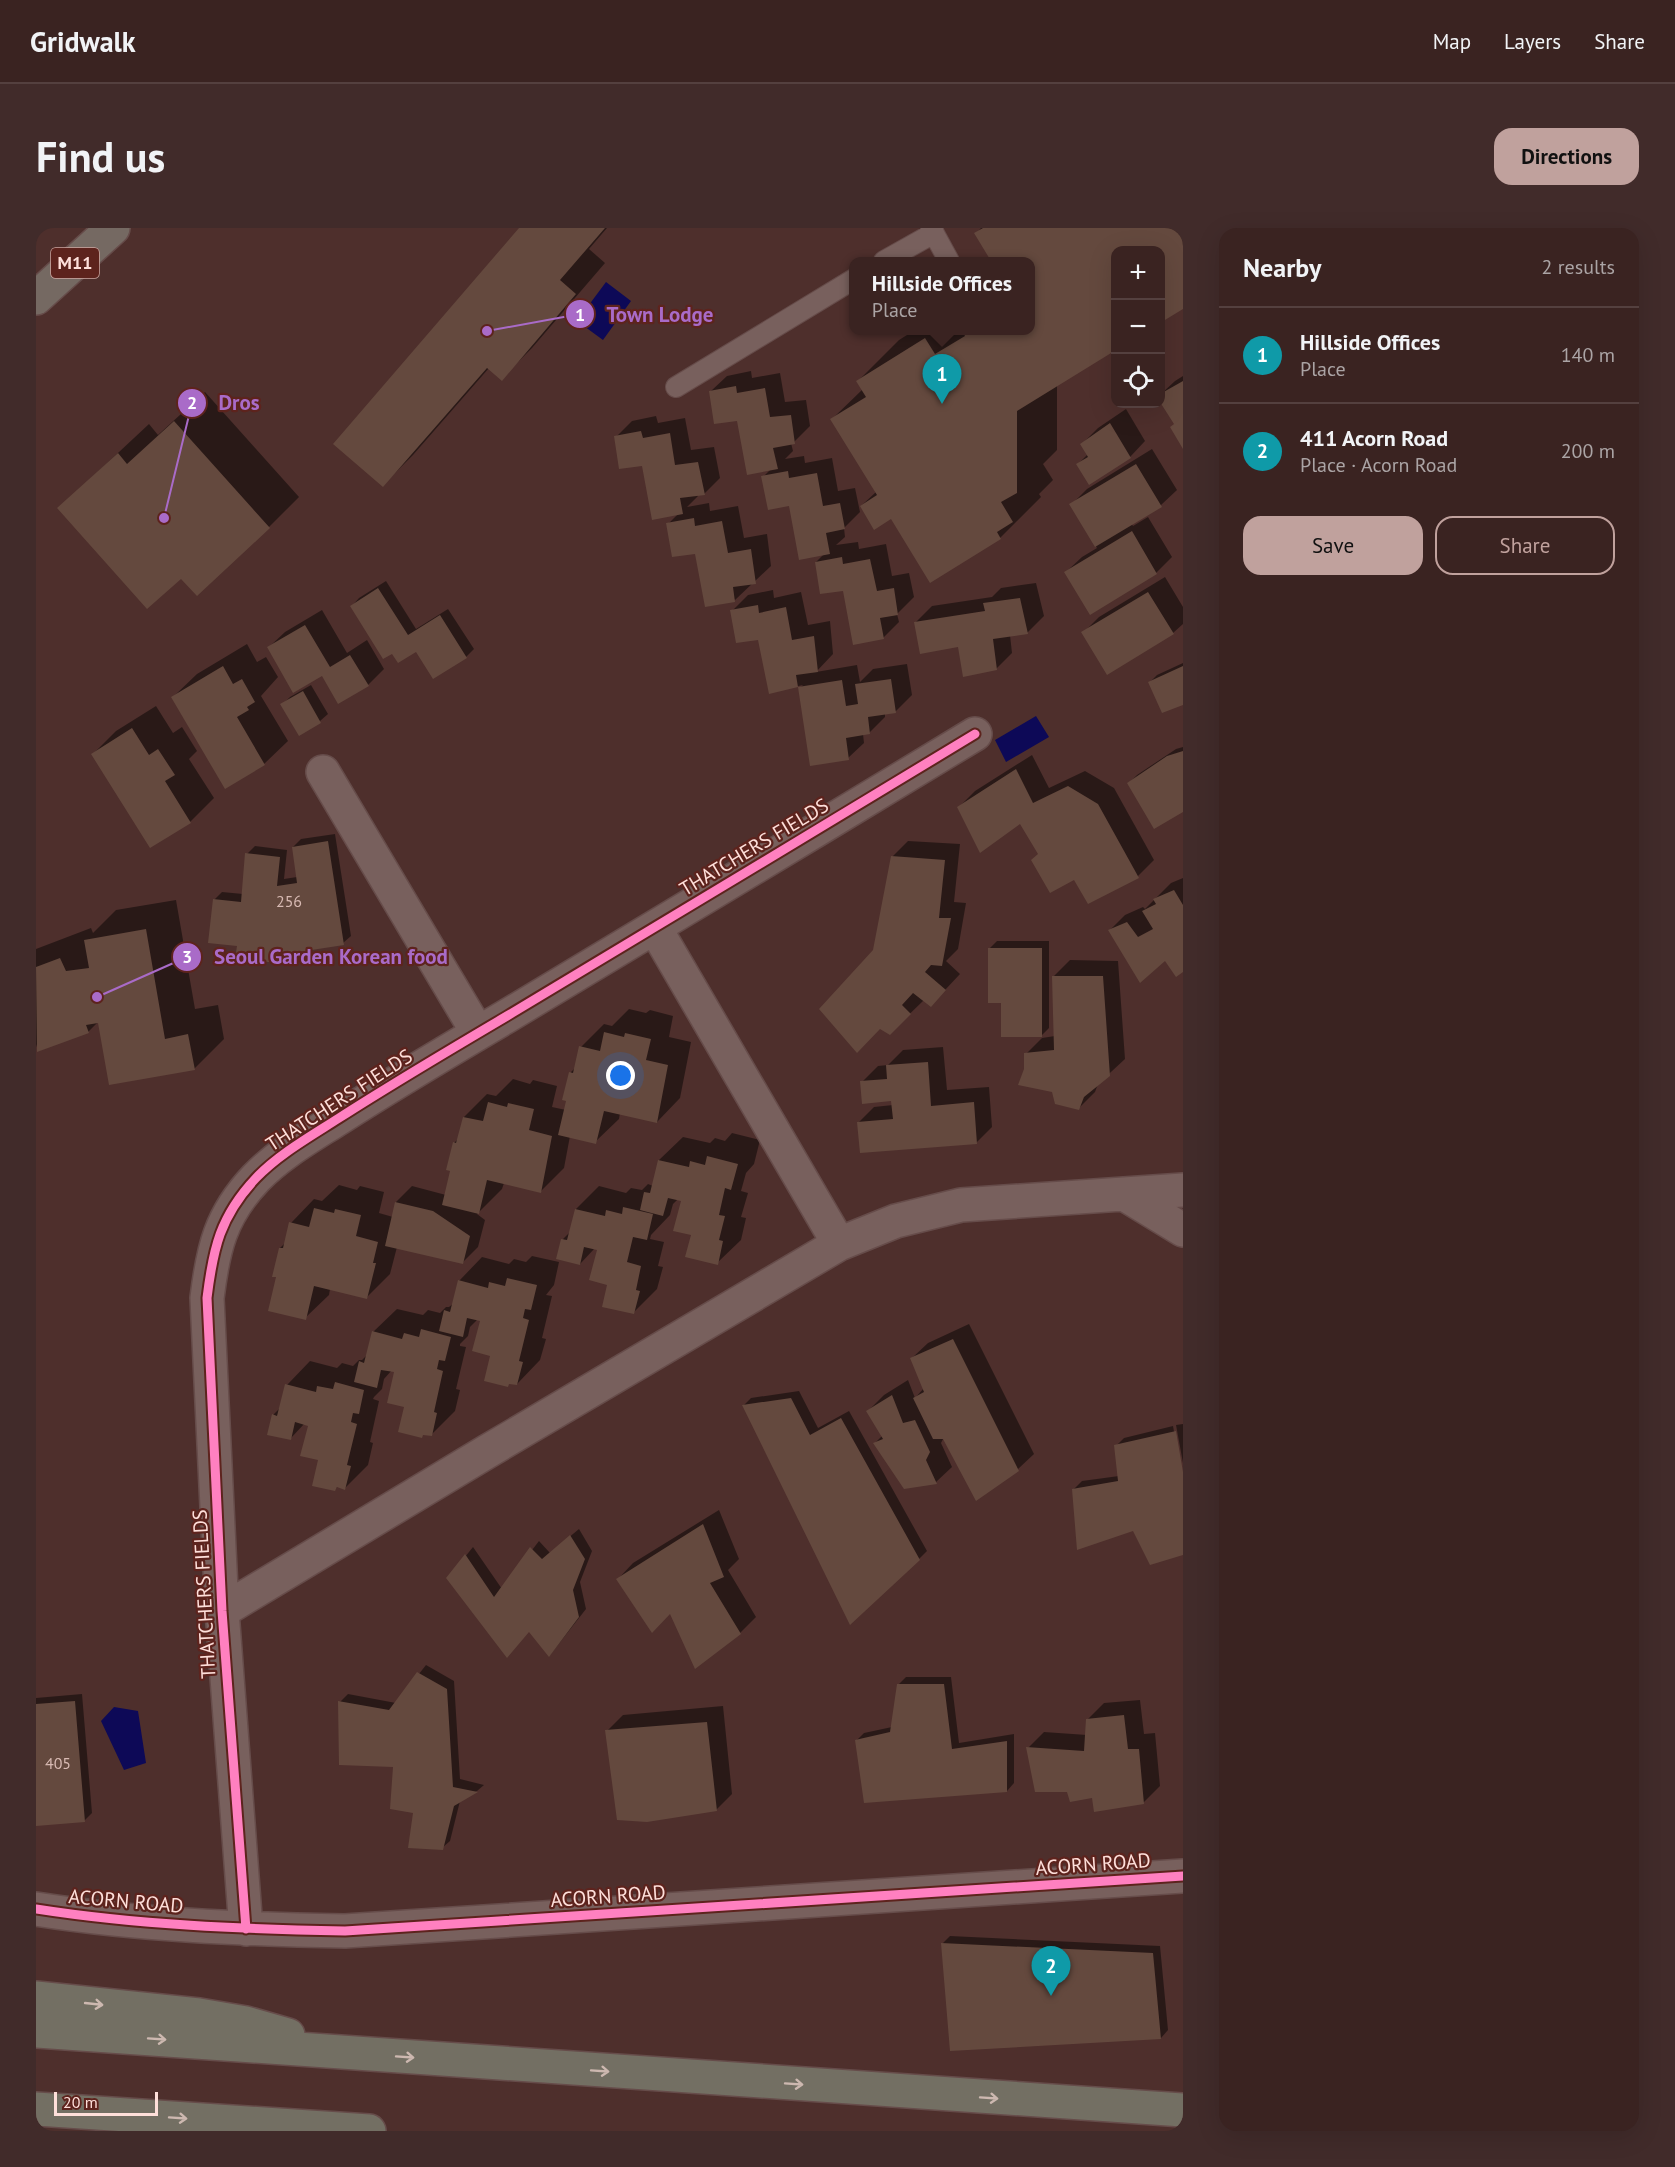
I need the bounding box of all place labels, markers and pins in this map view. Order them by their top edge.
callout: Town Lodge [565,295,726,334]
pin: 1 [922,354,962,404]
callout: Dros [177,384,272,423]
callout: Seoul Garden Korean food [172,937,460,976]
pin: 2 [1032,1946,1070,1996]

